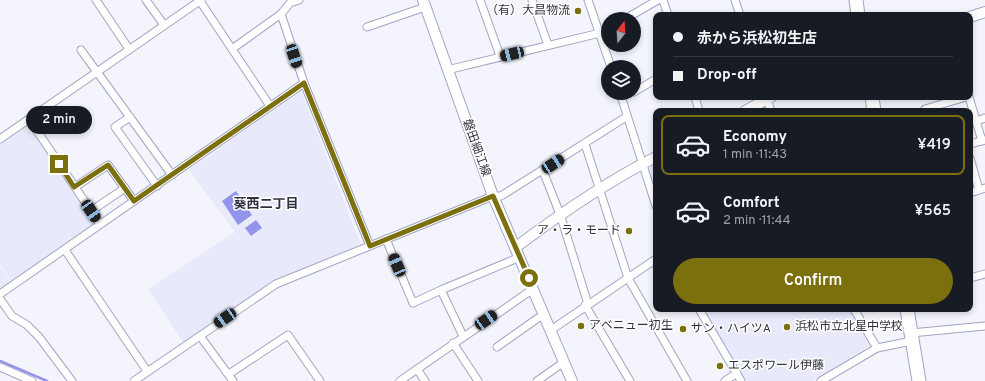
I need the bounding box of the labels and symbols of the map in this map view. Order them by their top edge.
place label: （有）大昌物流 [486,3,570,19]
marker: （有）大昌物流 [573,6,583,16]
north arrow [601,12,641,52]
car [285,43,303,69]
car [499,45,525,63]
callout: 2 min [26,106,92,134]
street label: 磐田細江線 [458,117,494,179]
car [540,152,566,176]
route end [50,155,68,173]
district label: 葵西二丁目 [233,197,299,213]
car [79,198,103,224]
place label: ア・ラ・モード [537,223,621,239]
marker: ア・ラ・モード [624,226,634,236]
car [387,252,407,278]
route start [520,269,538,287]
car [212,306,238,330]
car [473,308,499,332]
place label: アベニュー初生 [589,318,673,334]
place label: 浜松市立北星中学校 [795,319,903,335]
marker: アベニュー初生 [576,321,586,331]
place label: サン・ハイツA [691,321,771,337]
marker: 浜松市立北星中学校 [782,322,792,332]
marker: サン・ハイツA [678,324,688,334]
place label: エスポワール伊藤 [728,358,824,374]
marker: エスポワール伊藤 [715,361,725,371]

